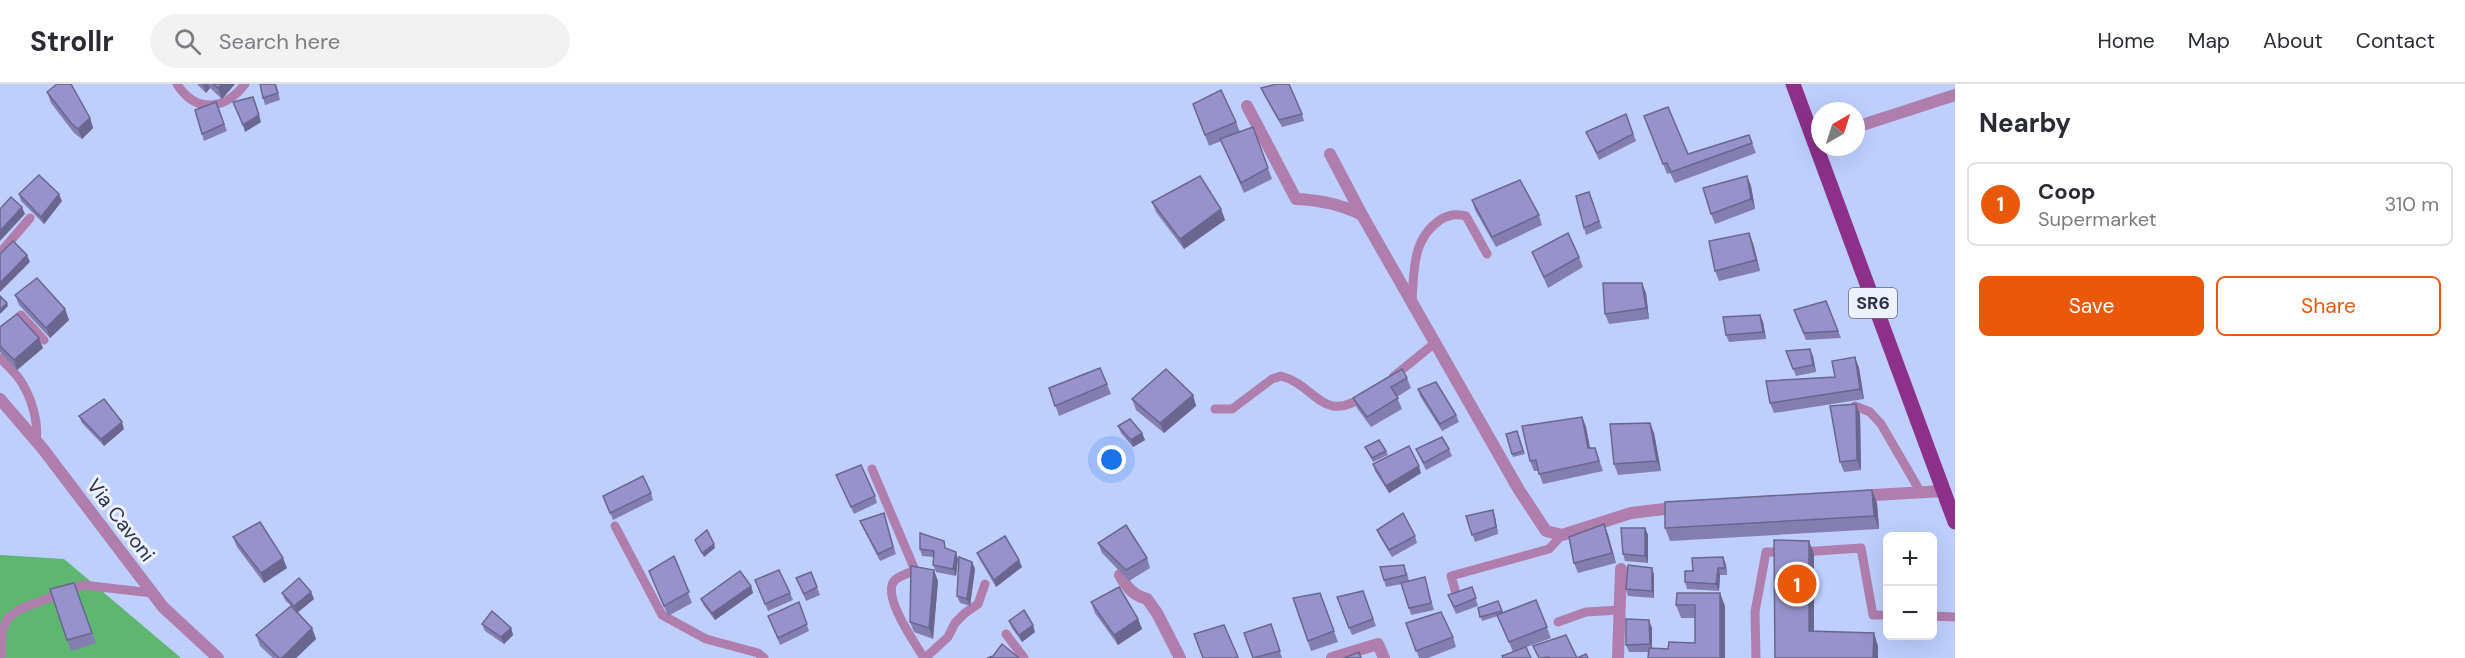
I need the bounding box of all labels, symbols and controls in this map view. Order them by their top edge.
search box [150,14,570,68]
text: Strollr [30,23,114,60]
icon: search [171,25,204,58]
text: Search here [219,27,340,56]
text: Home [2097,27,2155,55]
text: Map [2188,27,2230,55]
text: About [2263,27,2323,55]
text: Contact [2356,27,2435,55]
north arrow [1811,102,1865,156]
text: Nearby [1979,106,2071,140]
text: Coop [2038,177,2096,206]
text: 1 [1997,191,2004,217]
text: 310 m [2384,191,2439,217]
text: Supermarket [2038,206,2157,232]
button: Save [1979,276,2204,336]
button: Share [2216,276,2441,336]
road number: SR6 [1849,288,1897,318]
your location [1097,445,1126,474]
street label: Via Cavoni [81,473,161,567]
map controls [1883,532,1937,640]
button: + [1883,532,1937,586]
pin: 1 [1778,562,1816,606]
button: − [1883,586,1937,640]

